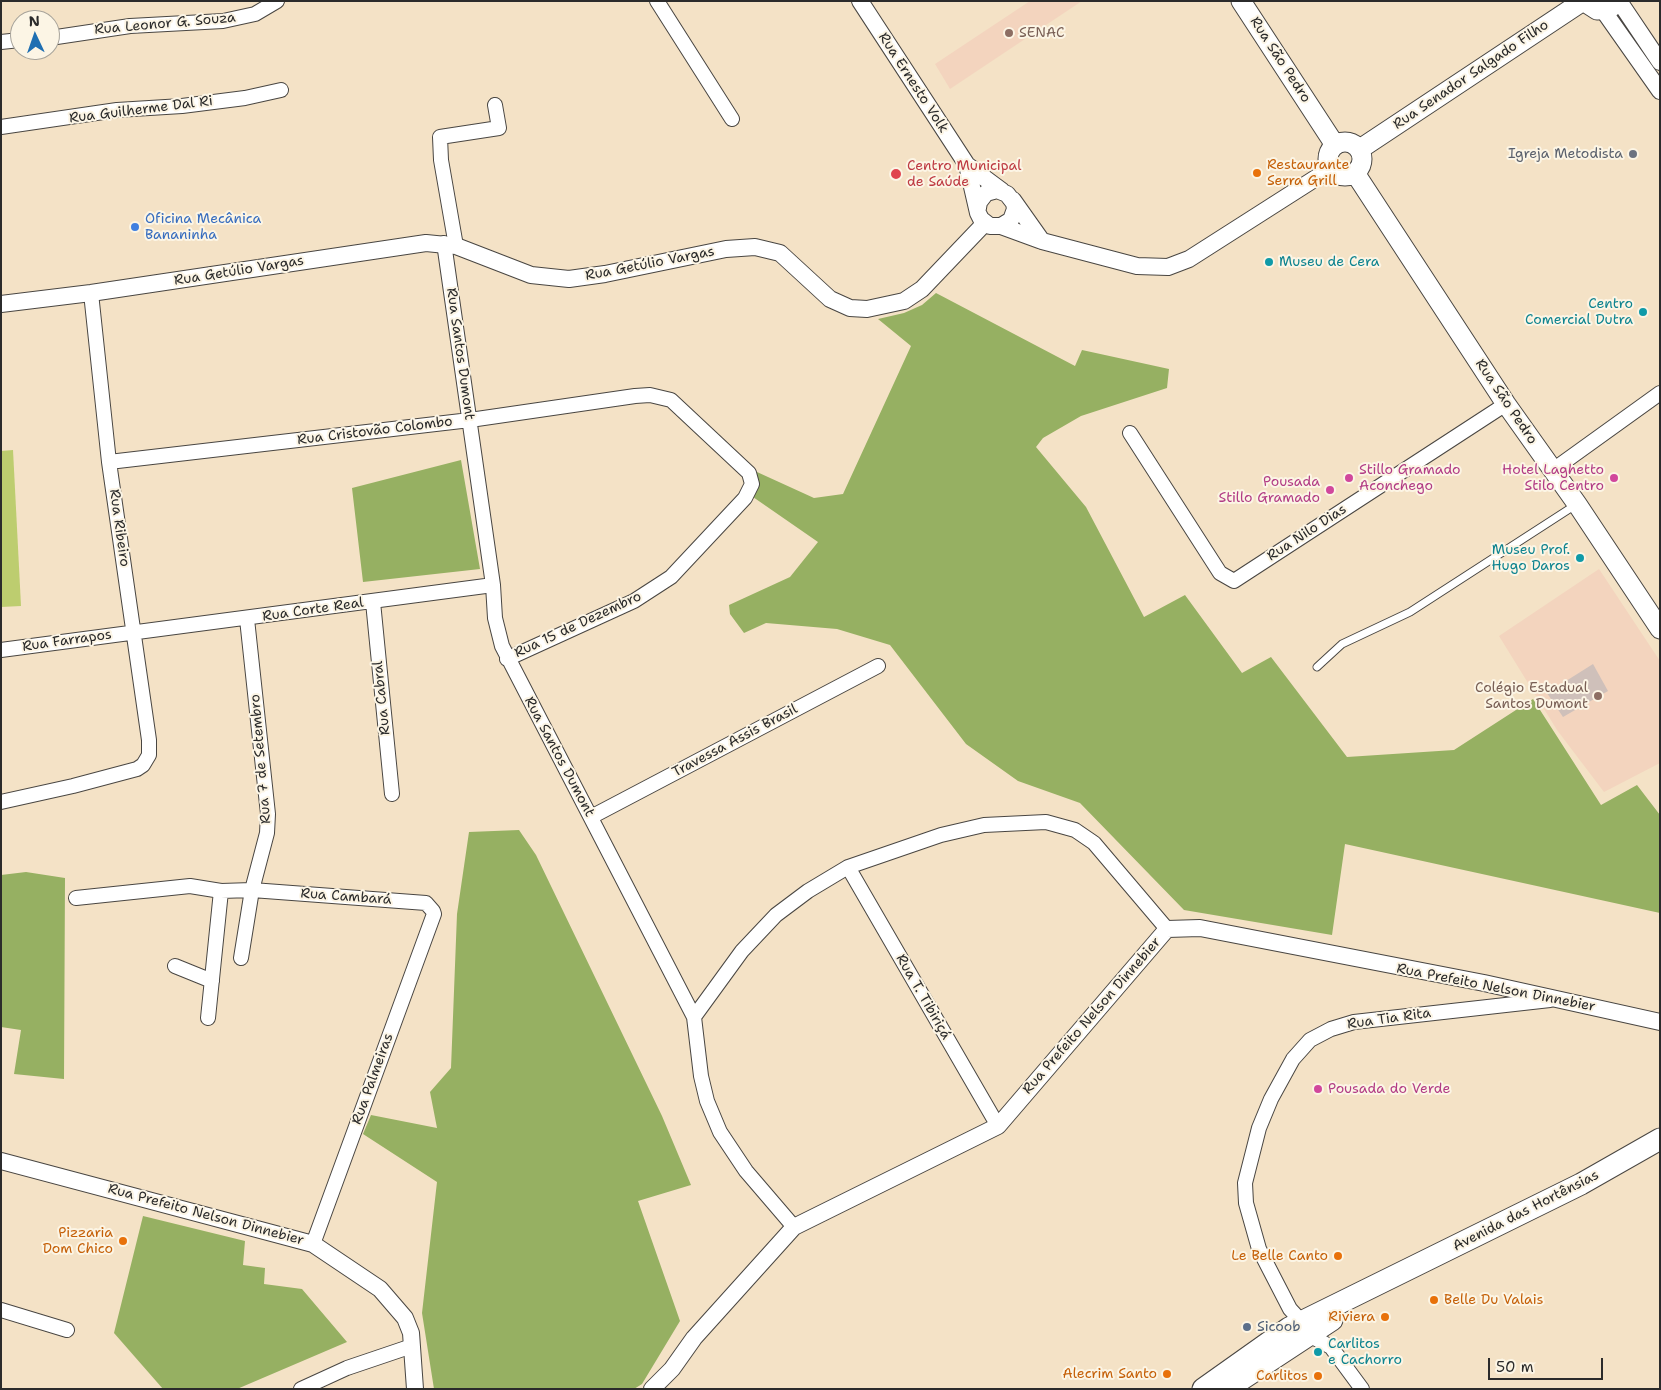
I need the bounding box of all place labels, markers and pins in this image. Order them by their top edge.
place label: SENAC [1019,25,1065,41]
marker: SENAC [1003,27,1015,39]
place label: Igreja Metodista [1508,146,1623,162]
marker: Igreja Metodista [1627,148,1639,160]
place label: Restaurante Serra Grill [1267,157,1349,190]
place label: Centro Municipal de Saúde [907,158,1021,190]
marker: Centro Municipal de Saúde [889,167,903,181]
marker: Restaurante Serra Grill [1251,167,1263,179]
place label: Oficina Mecânica Bananinha [145,211,261,243]
marker: Oficina Mecânica Bananinha [129,221,141,233]
place label: Museu de Cera [1279,254,1379,270]
marker: Museu de Cera [1263,256,1275,268]
place label: Centro Comercial Dutra [1525,296,1633,328]
marker: Centro Comercial Dutra [1637,306,1649,318]
place label: Stillo Gramado Aconchego [1359,462,1461,494]
place label: Hotel Laghetto Stilo Centro [1502,462,1604,494]
marker: Stillo Gramado Aconchego [1343,472,1355,484]
marker: Hotel Laghetto Stilo Centro [1608,472,1620,484]
place label: Pousada Stillo Gramado [1218,474,1320,507]
marker: Pousada Stillo Gramado [1324,484,1336,496]
place label: Museu Prof. Hugo Daros [1491,542,1570,574]
marker: Museu Prof. Hugo Daros [1574,552,1586,564]
place label: Colégio Estadual Santos Dumont [1475,680,1588,712]
marker: Colégio Estadual Santos Dumont [1592,690,1604,702]
place label: Pousada do Verde [1328,1081,1450,1097]
marker: Pousada do Verde [1312,1083,1324,1095]
place label: Pizzaria Dom Chico [43,1225,113,1258]
marker: Pizzaria Dom Chico [117,1235,129,1247]
place label: Le Belle Canto [1231,1248,1328,1264]
marker: Le Belle Canto [1332,1250,1344,1262]
place label: Belle Du Valais [1444,1292,1543,1308]
marker: Belle Du Valais [1428,1294,1440,1306]
place label: Riviera [1328,1309,1375,1325]
marker: Riviera [1379,1311,1391,1323]
place label: Sicoob [1257,1319,1300,1335]
marker: Sicoob [1241,1321,1253,1333]
place label: Carlitos e Cachorro [1328,1336,1402,1368]
marker: Carlitos e Cachorro [1312,1346,1324,1358]
place label: Alecrim Santo [1063,1366,1157,1382]
marker: Alecrim Santo [1161,1368,1173,1380]
place label: Carlitos [1256,1368,1308,1384]
marker: Carlitos [1312,1370,1324,1382]

